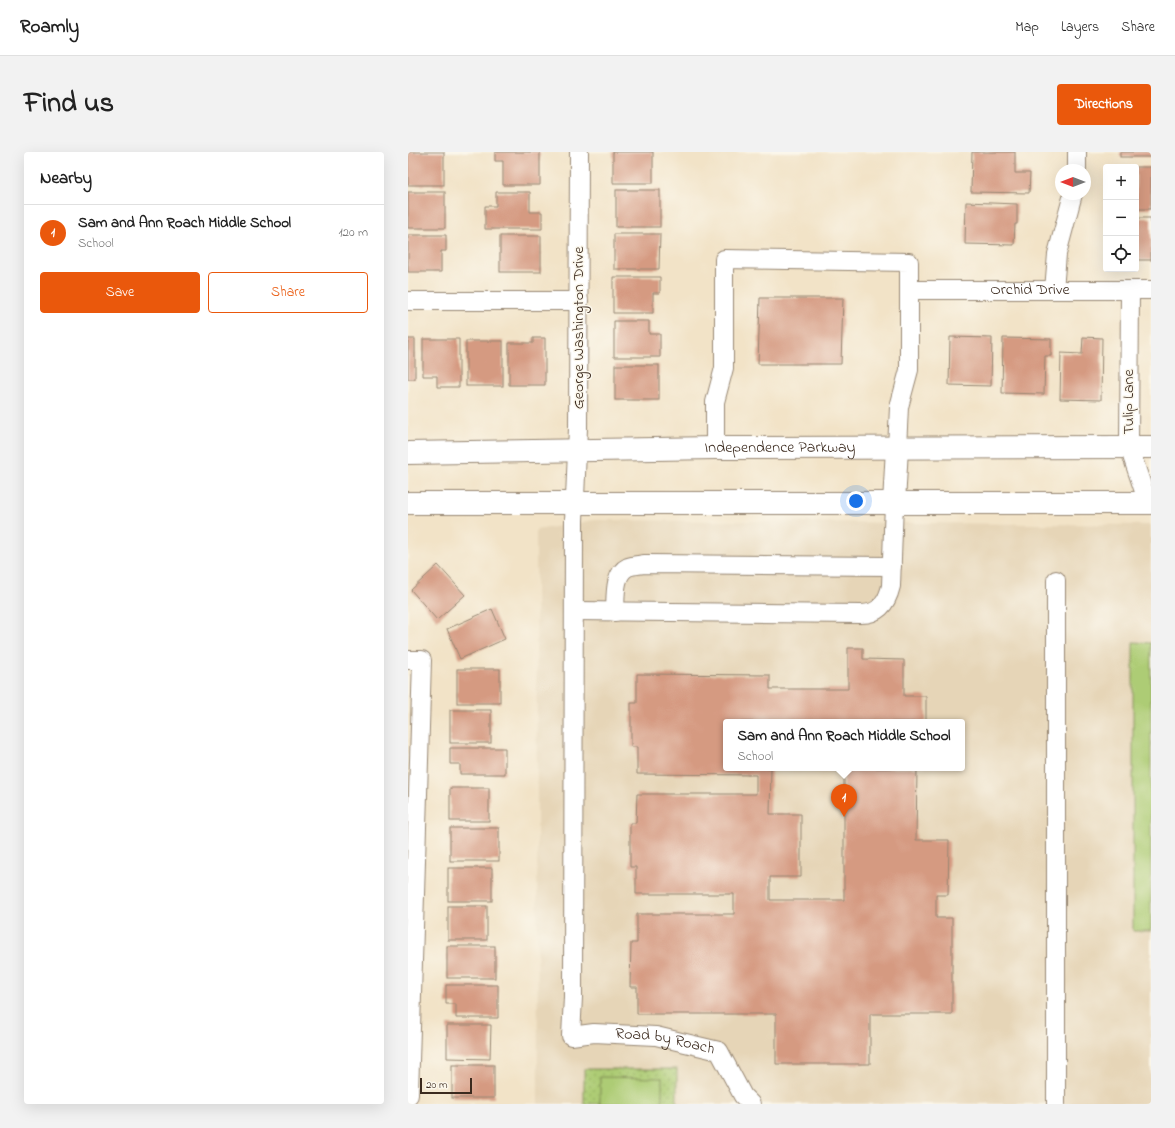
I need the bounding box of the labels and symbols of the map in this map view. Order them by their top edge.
north arrow [1055,164,1091,200]
street label: George Washington Drive [567,246,591,409]
street label: Orchid Drive [990,278,1071,302]
street label: Tulip Lane [1117,369,1141,435]
street label: Independence Parkway [704,436,856,460]
your location [846,491,866,511]
pin: 1 [831,784,857,817]
street label: Road by Roach [615,1022,717,1062]
scale bar [420,1076,472,1095]

